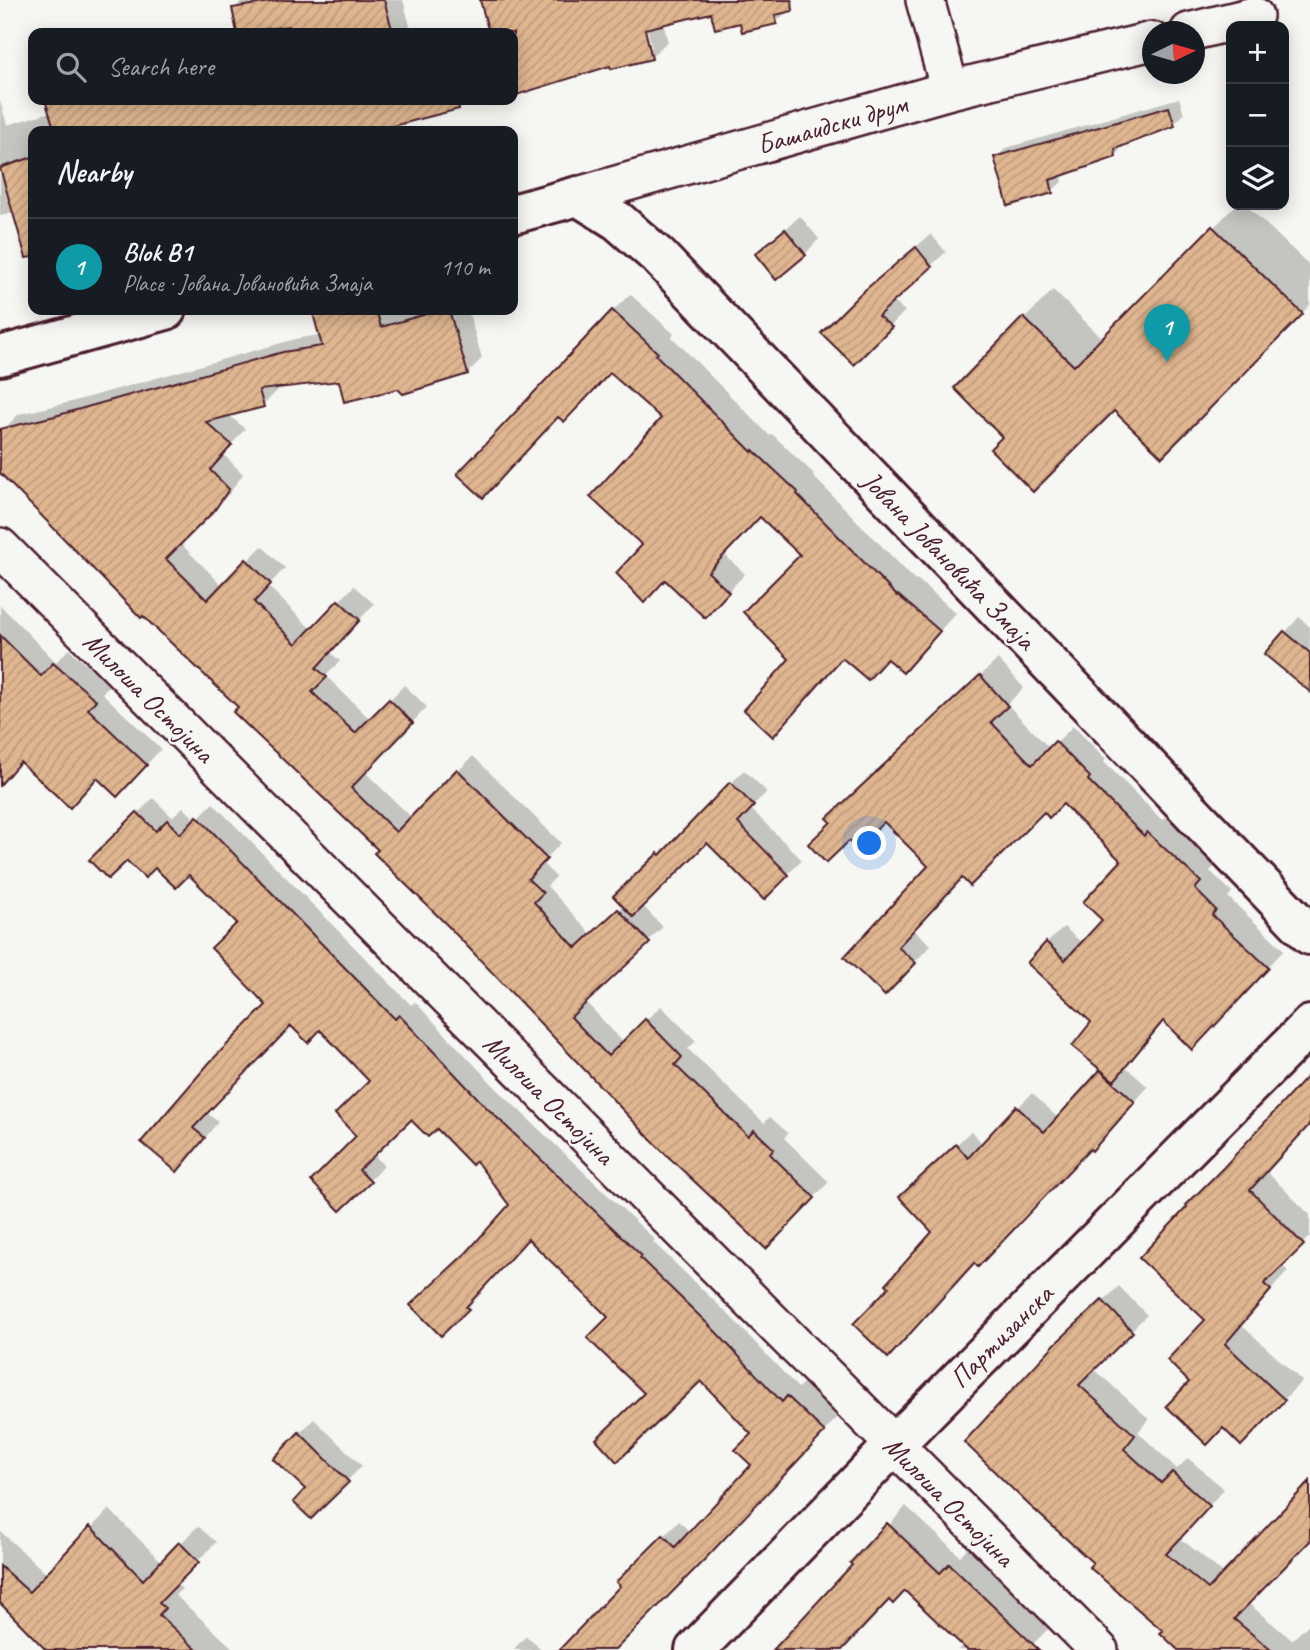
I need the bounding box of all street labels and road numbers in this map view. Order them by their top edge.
street label: Башаидски друм [753,85,912,162]
street label: Јована Јовановића Змаја [853,462,1045,658]
street label: Милоша Остојина [76,624,223,771]
street label: Милоша Остојина [476,1026,623,1173]
street label: Партизанска [942,1276,1061,1395]
street label: Милоша Остојина [876,1428,1023,1575]

